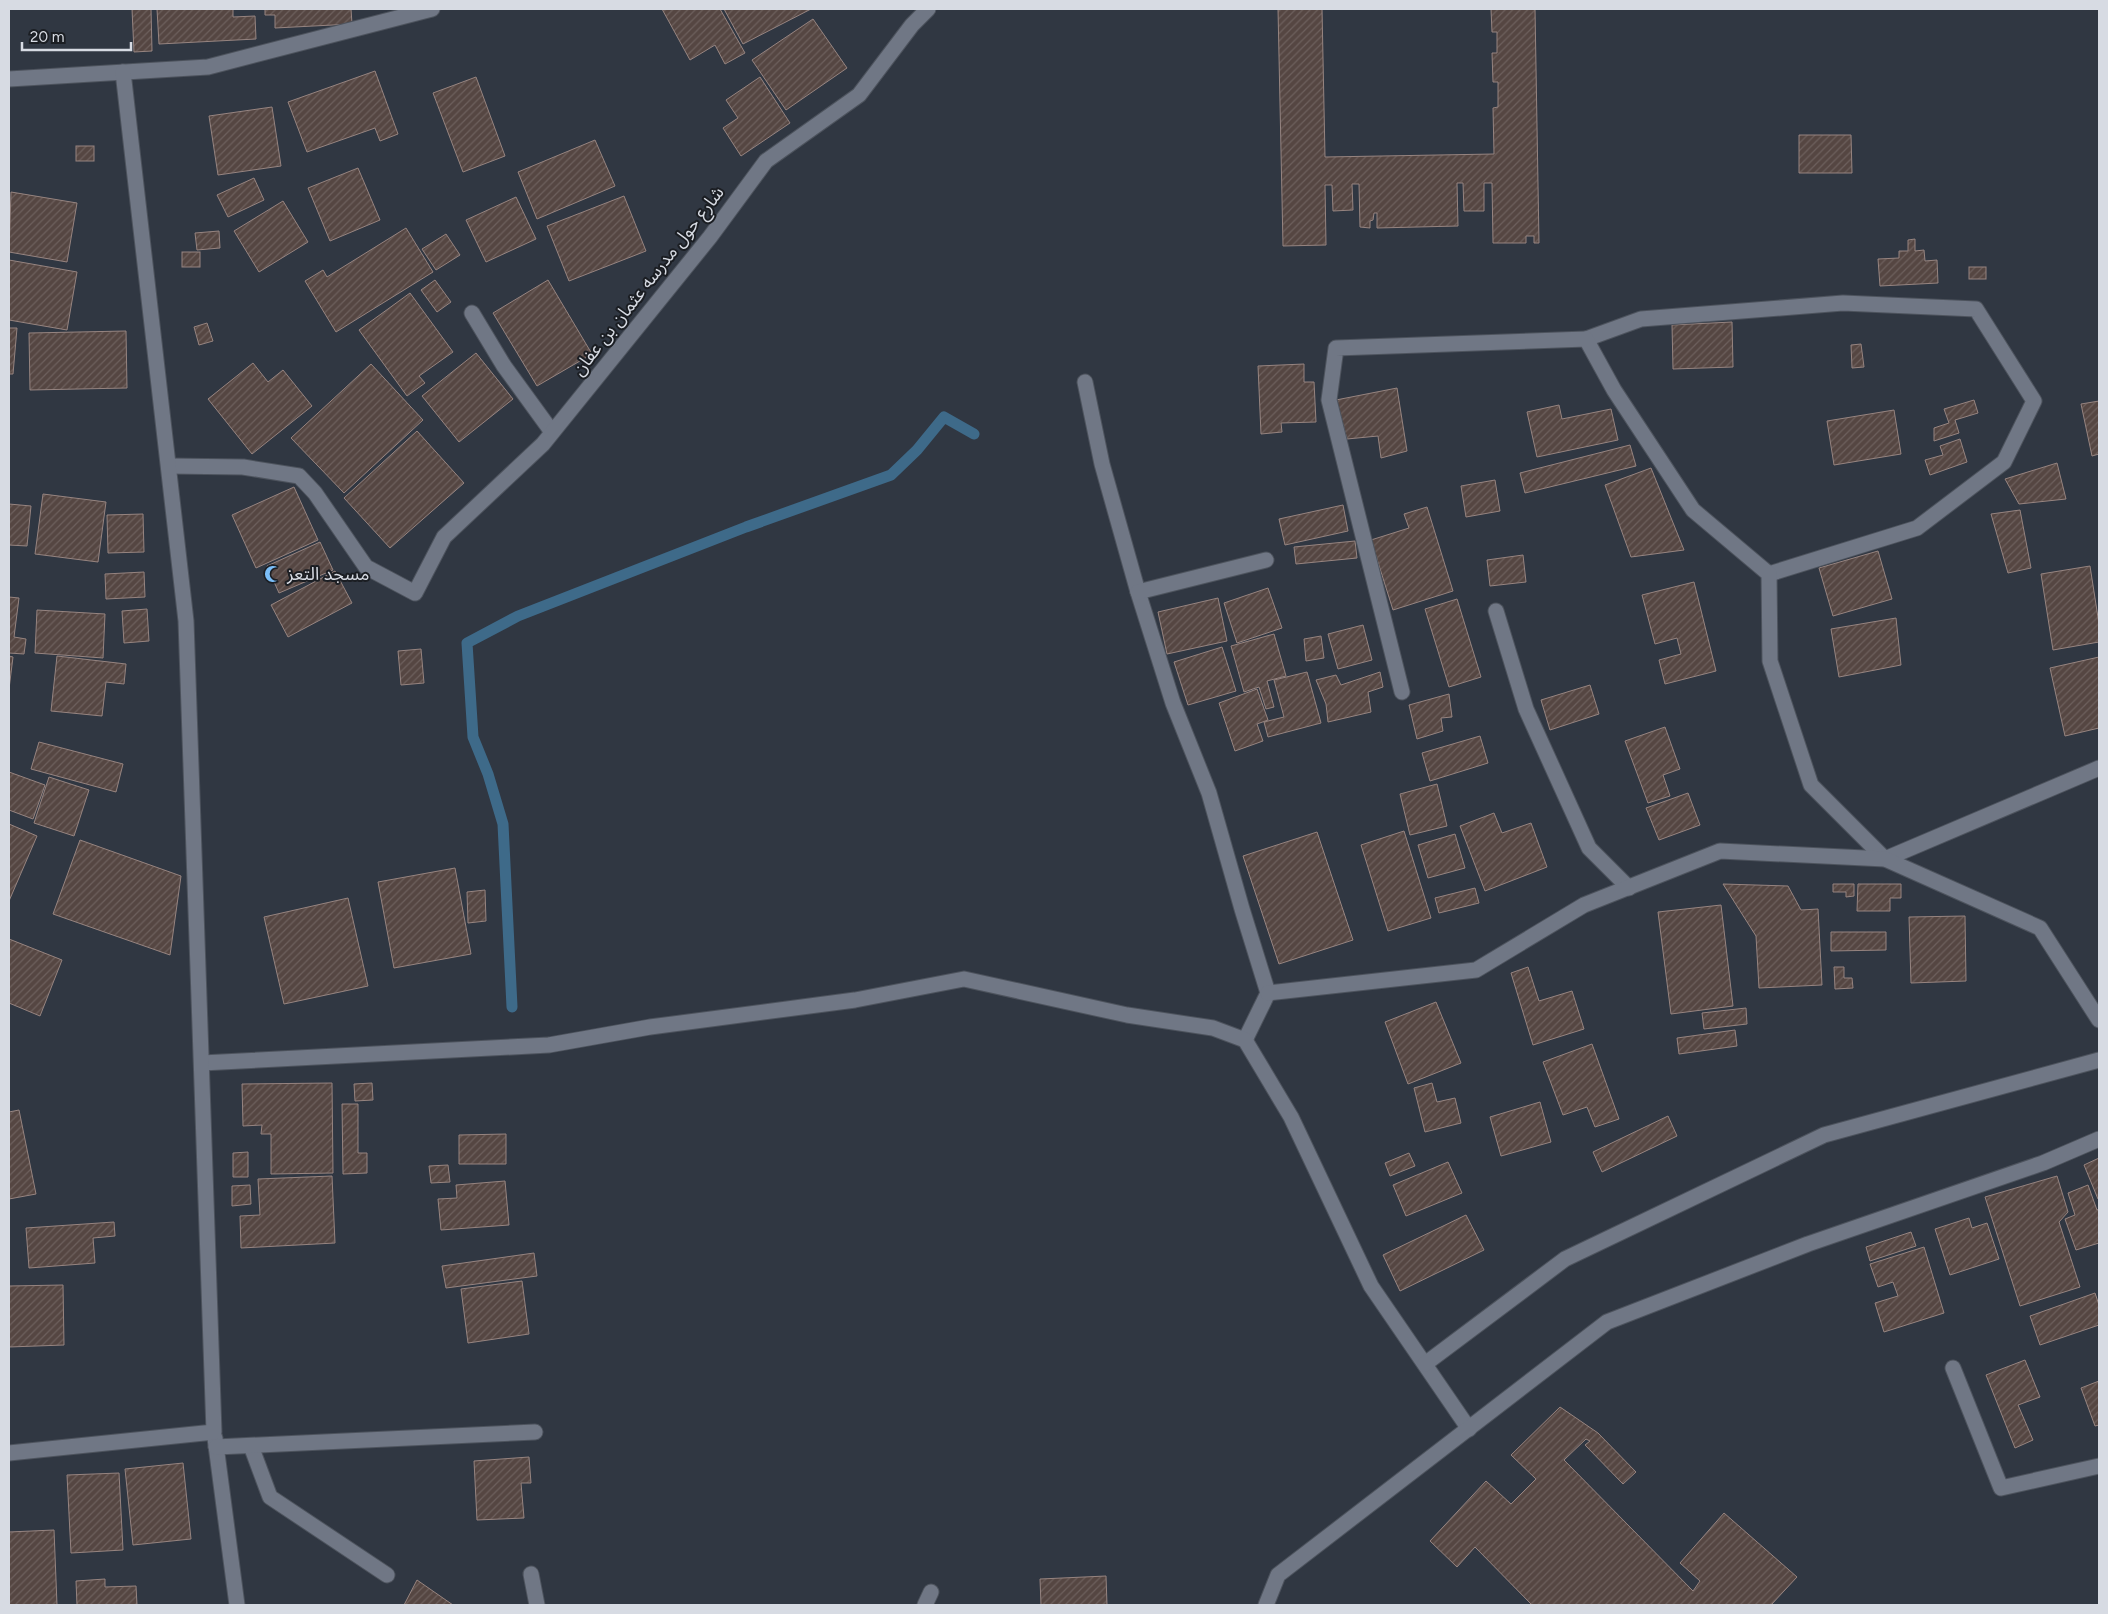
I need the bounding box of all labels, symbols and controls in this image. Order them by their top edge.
scale bar [22,20,131,52]
text: 20 m [30,28,64,46]
street label: شارع حول مدرسه عثمان بن عفان [567,182,731,382]
place label: مسجد التعز [286,563,369,585]
mosque icon: مسجد التعز [263,564,283,584]

